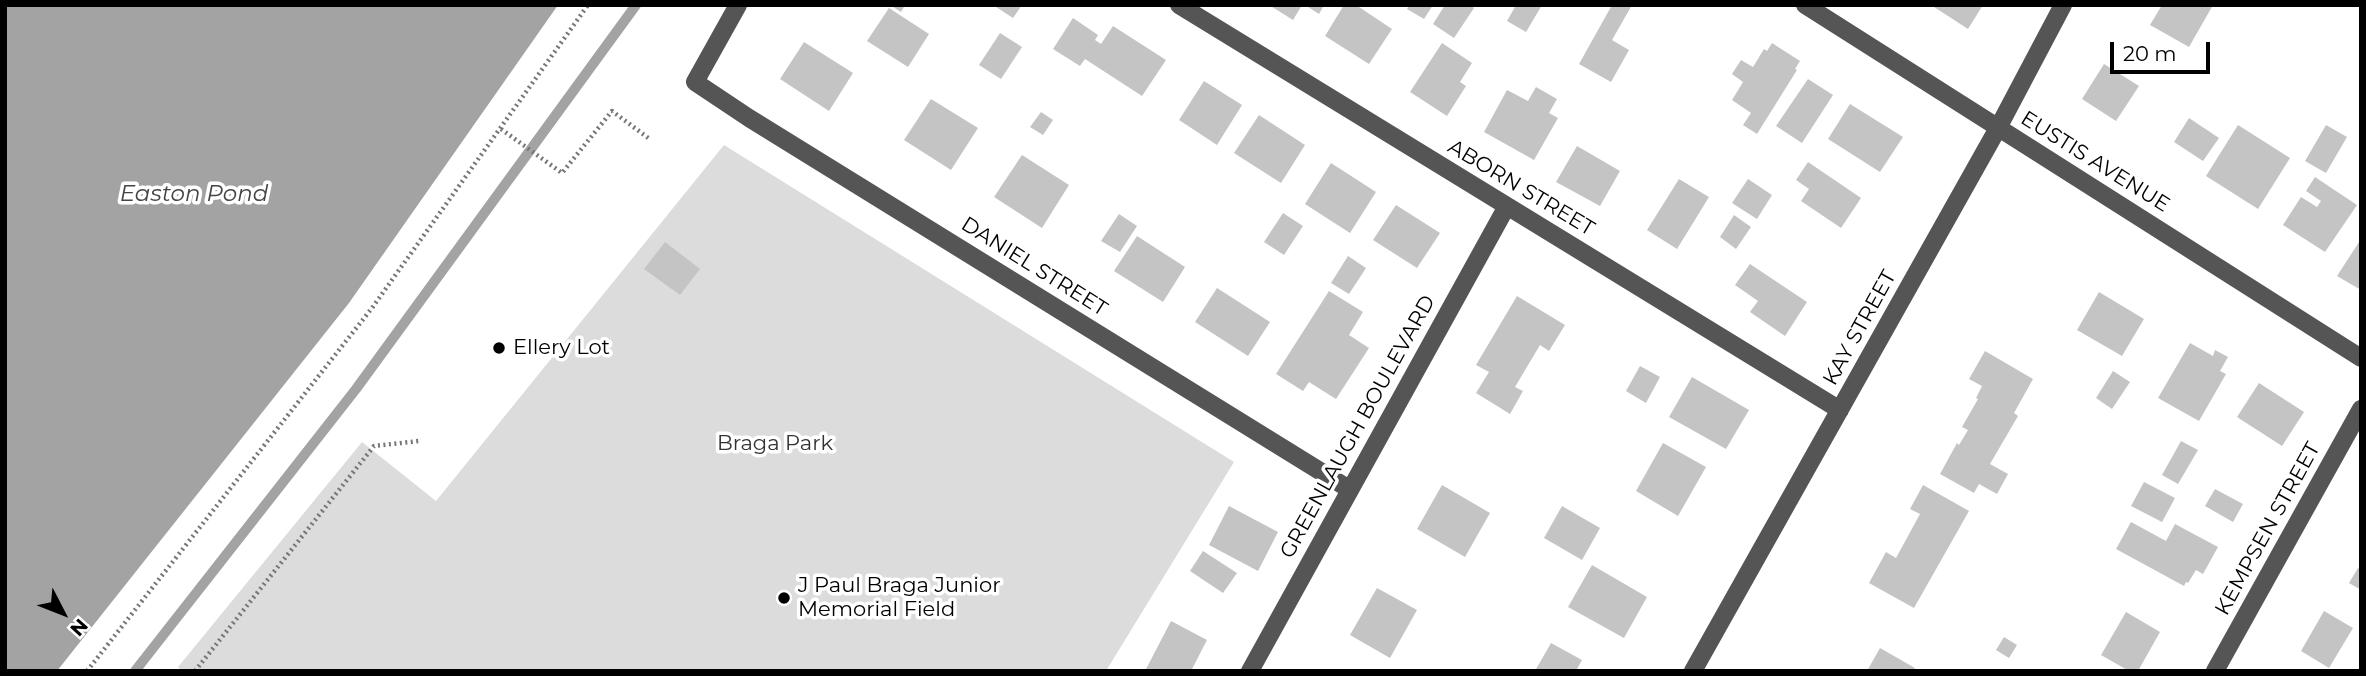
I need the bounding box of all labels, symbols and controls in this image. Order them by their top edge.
scale bar [2114,28,2214,72]
text: 20 m [2123,41,2177,66]
street label: EUSTIS AVENUE [2016,106,2174,218]
street label: ABORN STREET [1443,134,1599,242]
water label: Easton Pond [120,180,268,208]
street label: DANIEL STREET [956,212,1112,322]
street label: KAY STREET [1818,266,1902,390]
street label: GREENLAUGH BOULEVARD [1275,291,1441,563]
place label: Ellery Lot [513,335,610,361]
marker: Ellery Lot [491,340,507,356]
park label: Braga Park [717,431,833,457]
street label: KEMPSEN STREET [2210,438,2326,620]
place label: J Paul Braga Junior Memorial Field [798,573,1001,623]
north arrow [28,578,98,648]
marker: J Paul Braga Junior Memorial Field [776,590,792,606]
text: N [65,614,93,641]

